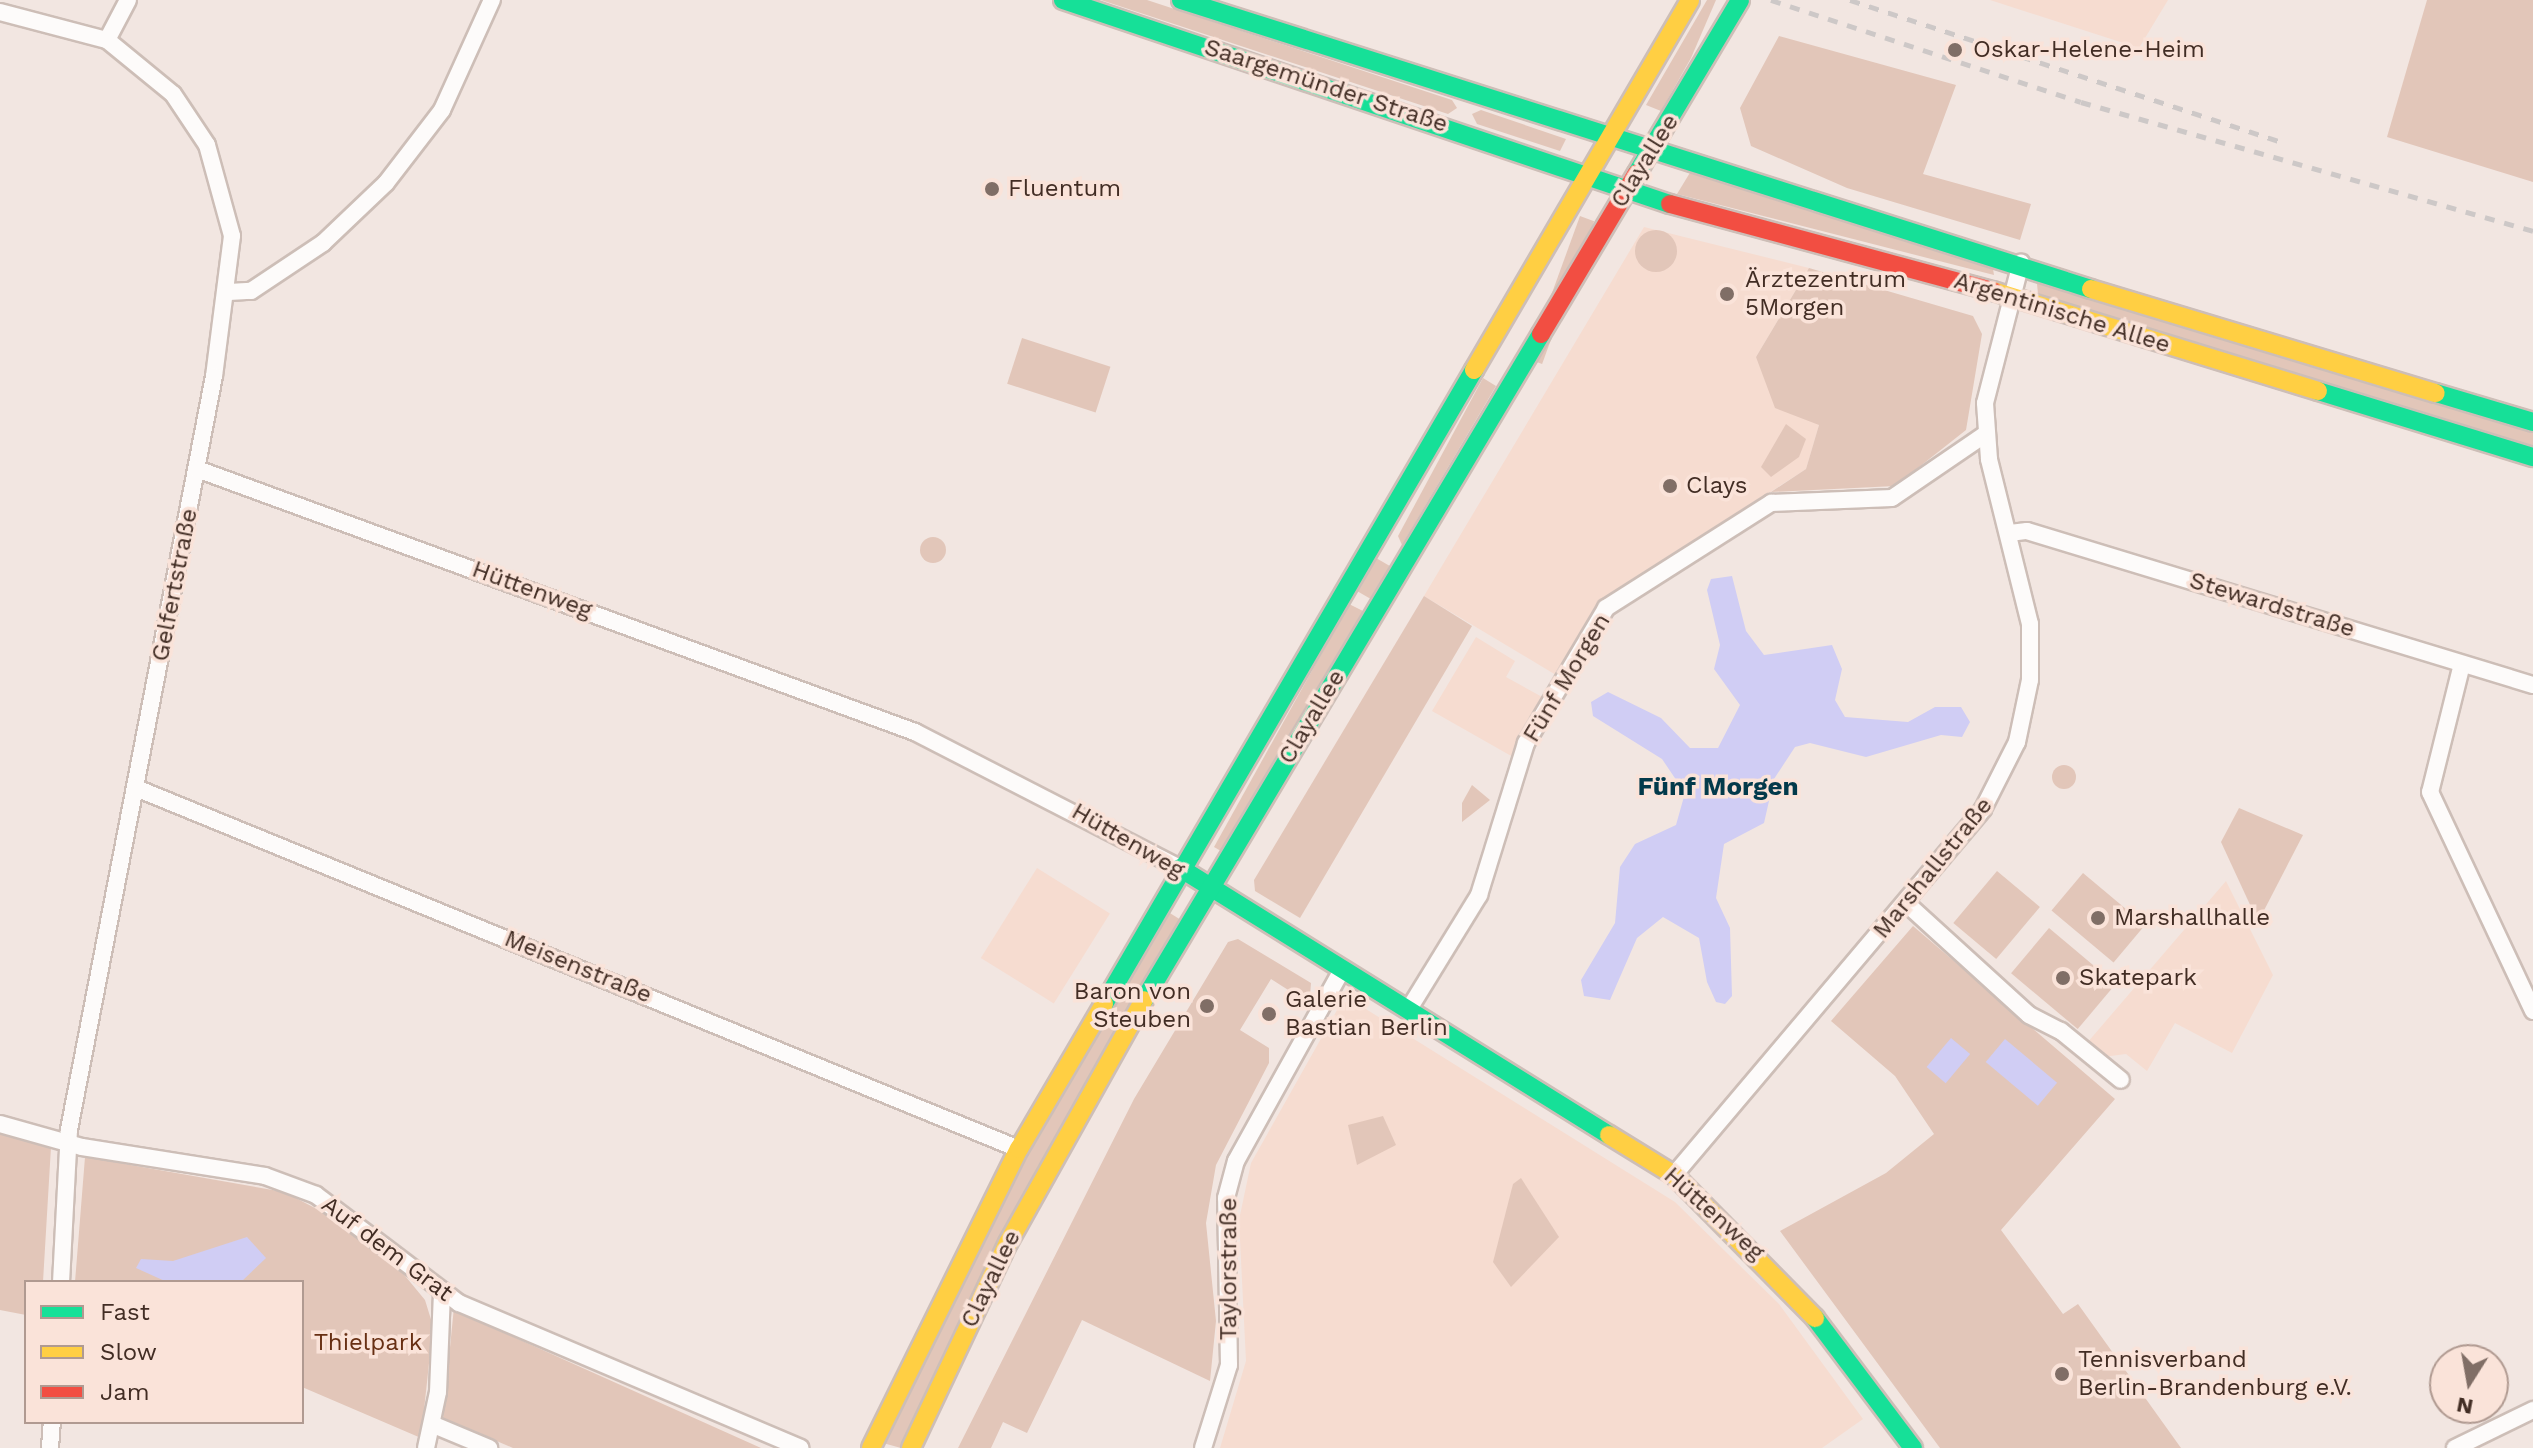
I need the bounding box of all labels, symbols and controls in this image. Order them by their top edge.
street label: Saargemünder Straße [1200,33,1452,139]
place label: Oskar-Helene-Heim [1973,36,2205,64]
marker: Oskar-Helene-Heim [1944,39,1966,61]
street label: Clayallee [1605,109,1685,213]
place label: Fluentum [1008,175,1121,203]
marker: Fluentum [983,180,1001,198]
place label: Ärztezentrum 5Morgen [1745,266,1906,322]
street label: Argentinische Allee [1950,266,2174,360]
marker: Ärztezentrum 5Morgen [1716,283,1738,305]
place label: Clays [1686,472,1747,500]
marker: Clays [1661,477,1679,495]
street label: Gelfertstraße [146,506,204,664]
street label: Hüttenweg [468,555,596,625]
street label: Stewardstraße [2186,566,2358,644]
street label: Fünf Morgen [1517,608,1617,748]
street label: Clayallee [1273,665,1351,769]
district label: Fünf Morgen [1637,771,1799,803]
street label: Marshallstraße [1867,792,1999,944]
street label: Hüttenweg [1066,797,1190,885]
place label: Marshallhalle [2114,904,2270,932]
marker: Marshallhalle [2089,909,2107,927]
street label: Meisenstraße [500,924,656,1010]
place label: Skatepark [2079,964,2197,992]
marker: Skatepark [2054,969,2072,987]
place label: Baron von Steuben [1073,978,1191,1034]
place label: Galerie Bastian Berlin [1285,986,1448,1042]
marker: Baron von Steuben [1198,997,1216,1015]
marker: Galerie Bastian Berlin [1260,1005,1278,1023]
street label: Hüttenweg [1658,1161,1770,1267]
street label: Auf dem Grat [315,1190,459,1308]
street label: Taylorstraße [1215,1198,1243,1340]
street label: Clayallee [955,1226,1027,1332]
legend [24,1280,304,1424]
text: Fast [100,1298,150,1326]
park label: Thielpark [314,1329,422,1357]
text: Slow [100,1338,157,1366]
north arrow [2429,1344,2509,1424]
place label: Tennisverband Berlin-Brandenburg e.V. [2078,1346,2352,1402]
marker: Tennisverband Berlin-Brandenburg e.V. [2053,1365,2071,1383]
text: Jam [100,1378,150,1406]
text: N [2454,1392,2475,1420]

